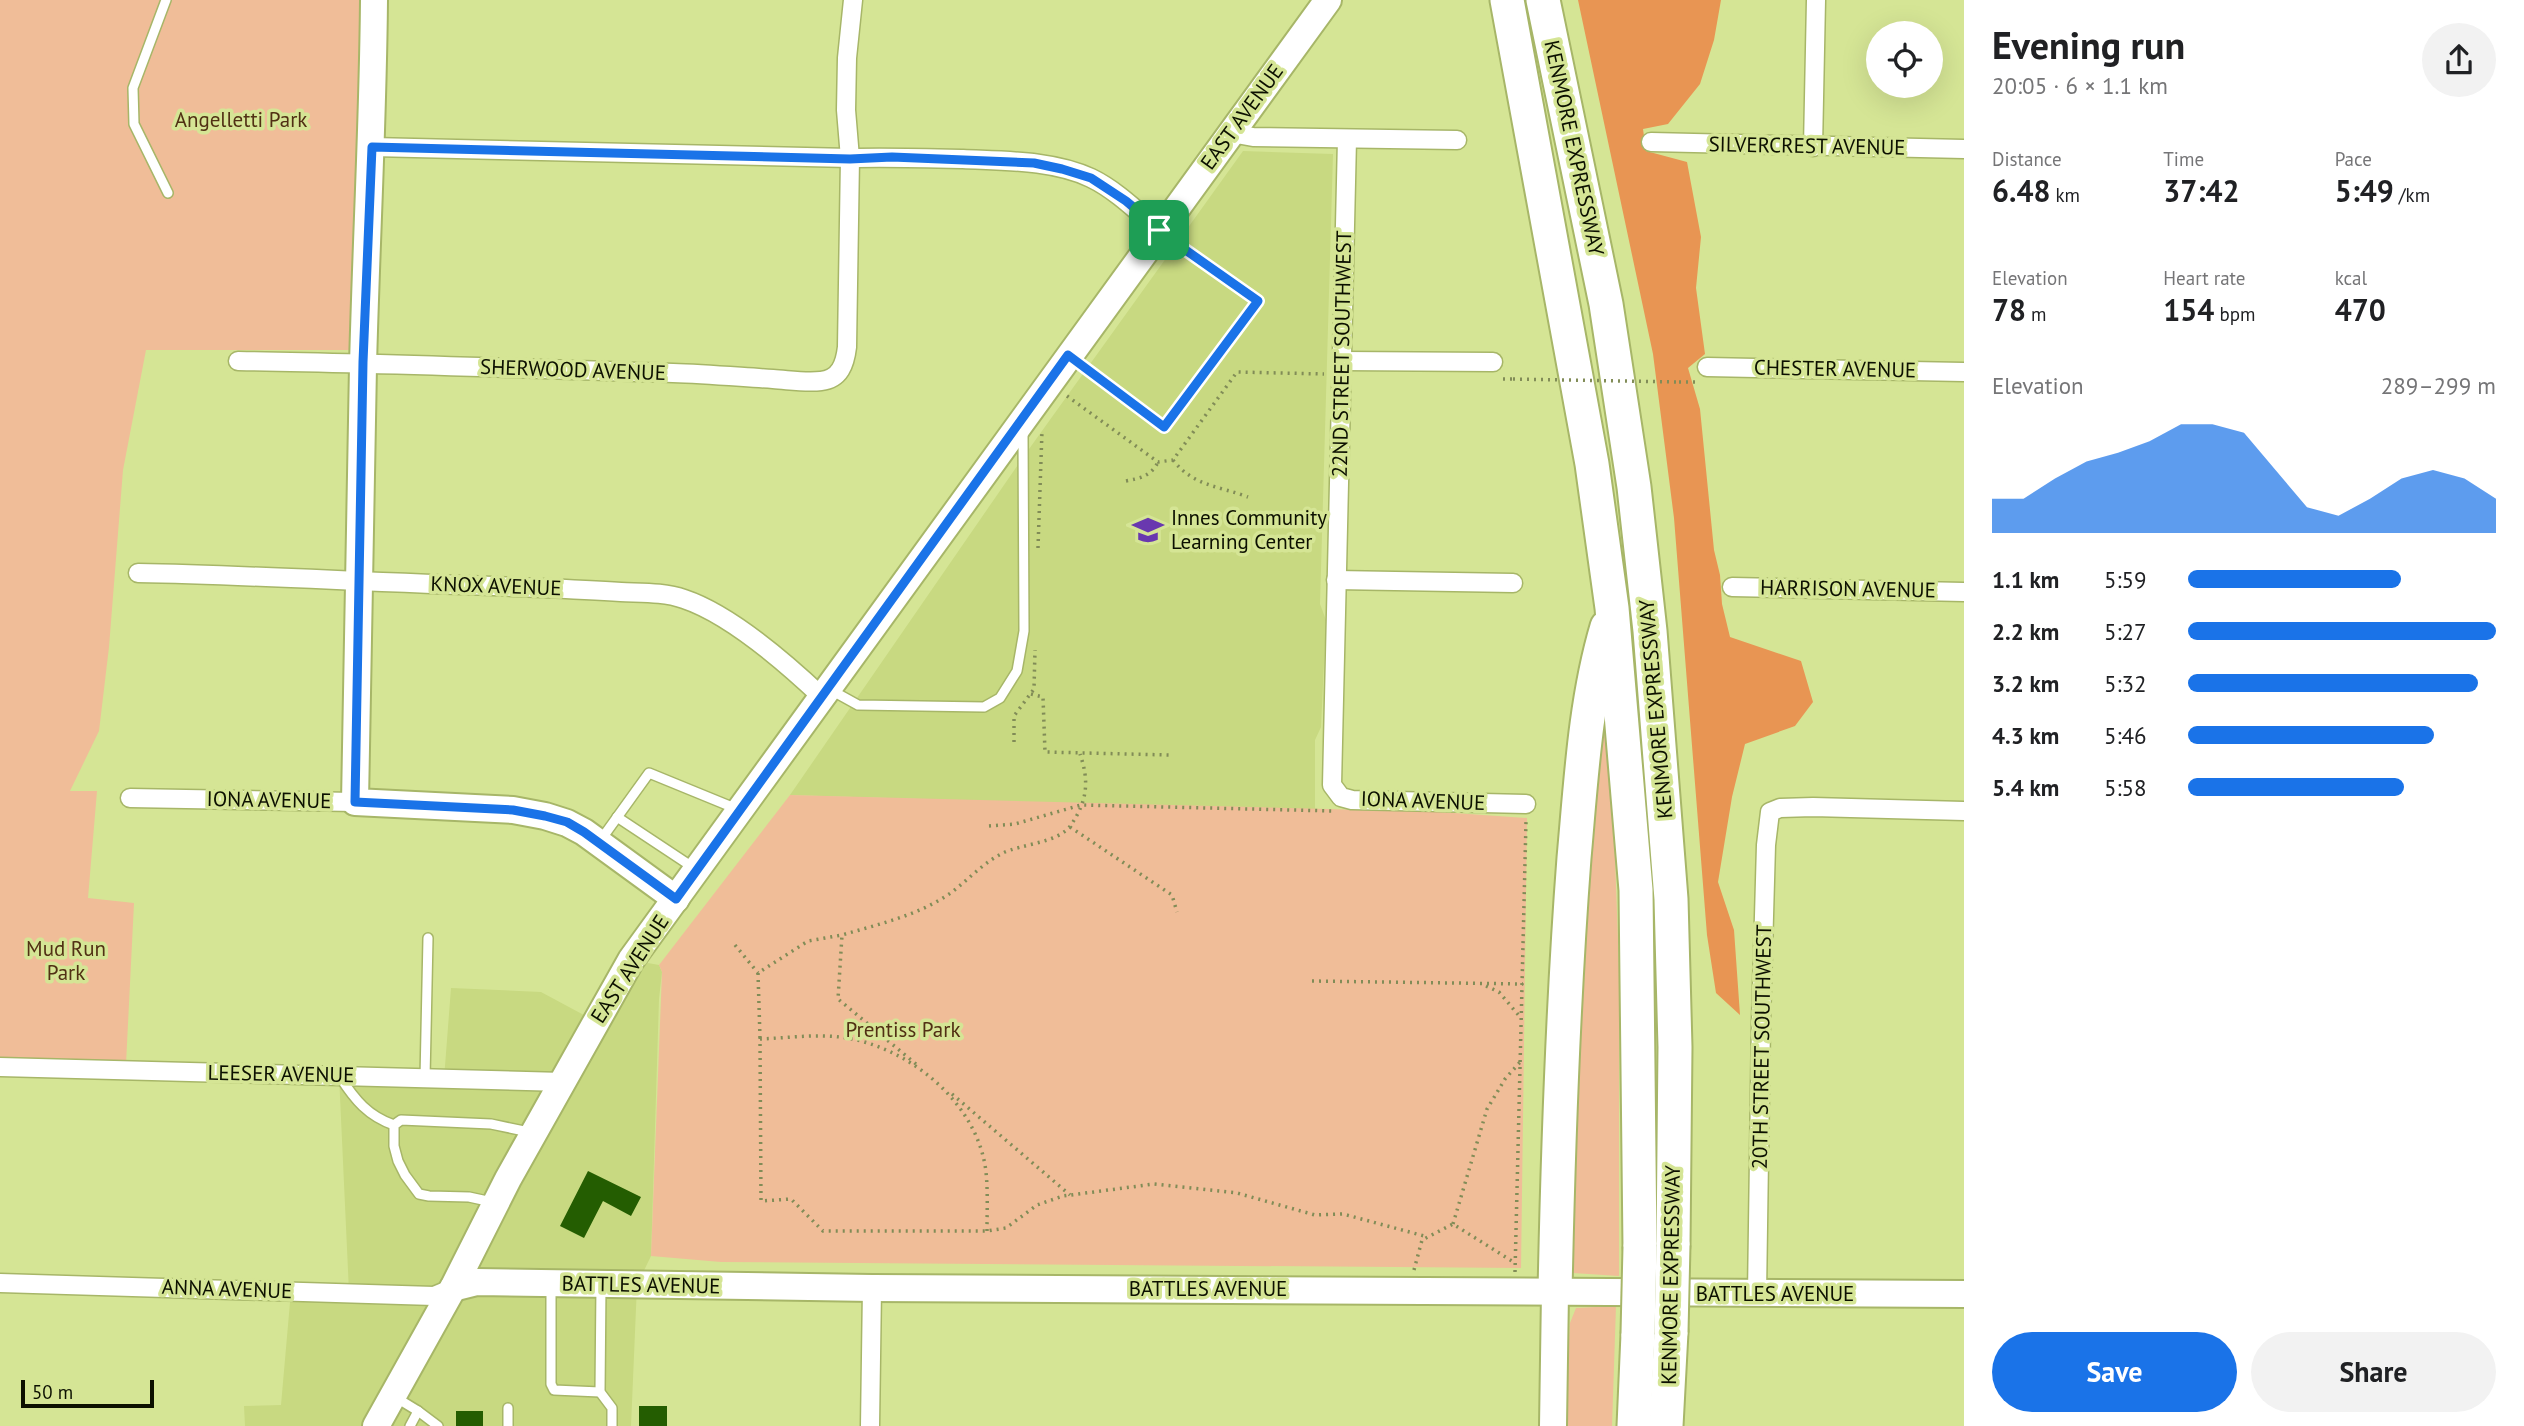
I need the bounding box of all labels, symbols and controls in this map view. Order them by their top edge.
text: Evening run [1992,20,2185,69]
map controls [1866,21,1943,98]
button: locate [1866,21,1943,98]
button: share [2422,23,2496,97]
street label: KENMORE EXPRESSWAY [1538,38,1611,259]
street label: EAST AVENUE [1194,59,1289,175]
text: 20:05 · 6 × 1.1 km [1992,71,2168,100]
park label: Angelletti Park [175,106,307,133]
street label: SILVERCREST AVENUE [1708,130,1906,161]
text: Distance [1992,147,2062,171]
text: Time [2163,147,2204,171]
text: Pace [2335,147,2372,171]
text: 6.48 [1992,171,2050,210]
text: 37:42 [2163,171,2239,210]
text: 5:49 [2335,171,2394,210]
text: km [2050,183,2080,207]
text: /km [2394,183,2430,207]
pin [1129,200,1189,260]
icon: arrive [1140,211,1178,249]
street label: 22ND STREET SOUTHWEST [1326,230,1357,478]
text: Elevation [1992,266,2068,290]
text: Heart rate [2163,266,2245,290]
text: kcal [2335,266,2367,290]
text: 78 [1992,290,2026,329]
text: 154 [2163,290,2214,329]
text: 470 [2335,290,2386,329]
text: m [2026,302,2047,326]
text: bpm [2214,302,2255,326]
street label: SHERWOOD AVENUE [480,353,667,386]
street label: CHESTER AVENUE [1754,354,1916,383]
text: Elevation [1992,371,2084,400]
text: 289–299 m [2381,371,2496,400]
place label: Innes Community Learning Center [1171,504,1327,555]
school or university icon: Innes Community Learning Center [1131,513,1165,547]
text: 1.1 km [1992,565,2059,594]
text: 5:59 [2104,565,2147,594]
street label: KNOX AVENUE [430,570,562,601]
street label: HARRISON AVENUE [1760,573,1936,604]
street label: KENMORE EXPRESSWAY [1632,598,1679,820]
text: 2.2 km [1992,617,2059,646]
text: 5:27 [2104,617,2147,646]
text: 3.2 km [1992,669,2059,698]
text: 5:32 [2104,669,2147,698]
text: 4.3 km [1992,721,2059,750]
text: 5:46 [2104,721,2147,750]
text: 5.4 km [1992,773,2059,802]
text: 5:58 [2104,773,2147,802]
street label: IONA AVENUE [206,785,332,814]
street label: IONA AVENUE [1360,785,1486,816]
street label: EAST AVENUE [584,909,675,1028]
street label: 20TH STREET SOUTHWEST [1746,924,1777,1170]
park label: Mud Run Park [26,935,106,986]
park label: Prentiss Park [846,1016,960,1043]
street label: LEESER AVENUE [207,1059,355,1088]
street label: KENMORE EXPRESSWAY [1655,1165,1686,1385]
street label: BATTLES AVENUE [561,1270,721,1299]
street label: ANNA AVENUE [161,1273,293,1304]
street label: BATTLES AVENUE [1129,1275,1287,1302]
street label: BATTLES AVENUE [1696,1280,1854,1307]
button: Save [1992,1332,2237,1412]
button: Share [2251,1332,2496,1412]
scale bar [21,1377,154,1409]
text: 50 m [32,1380,73,1404]

